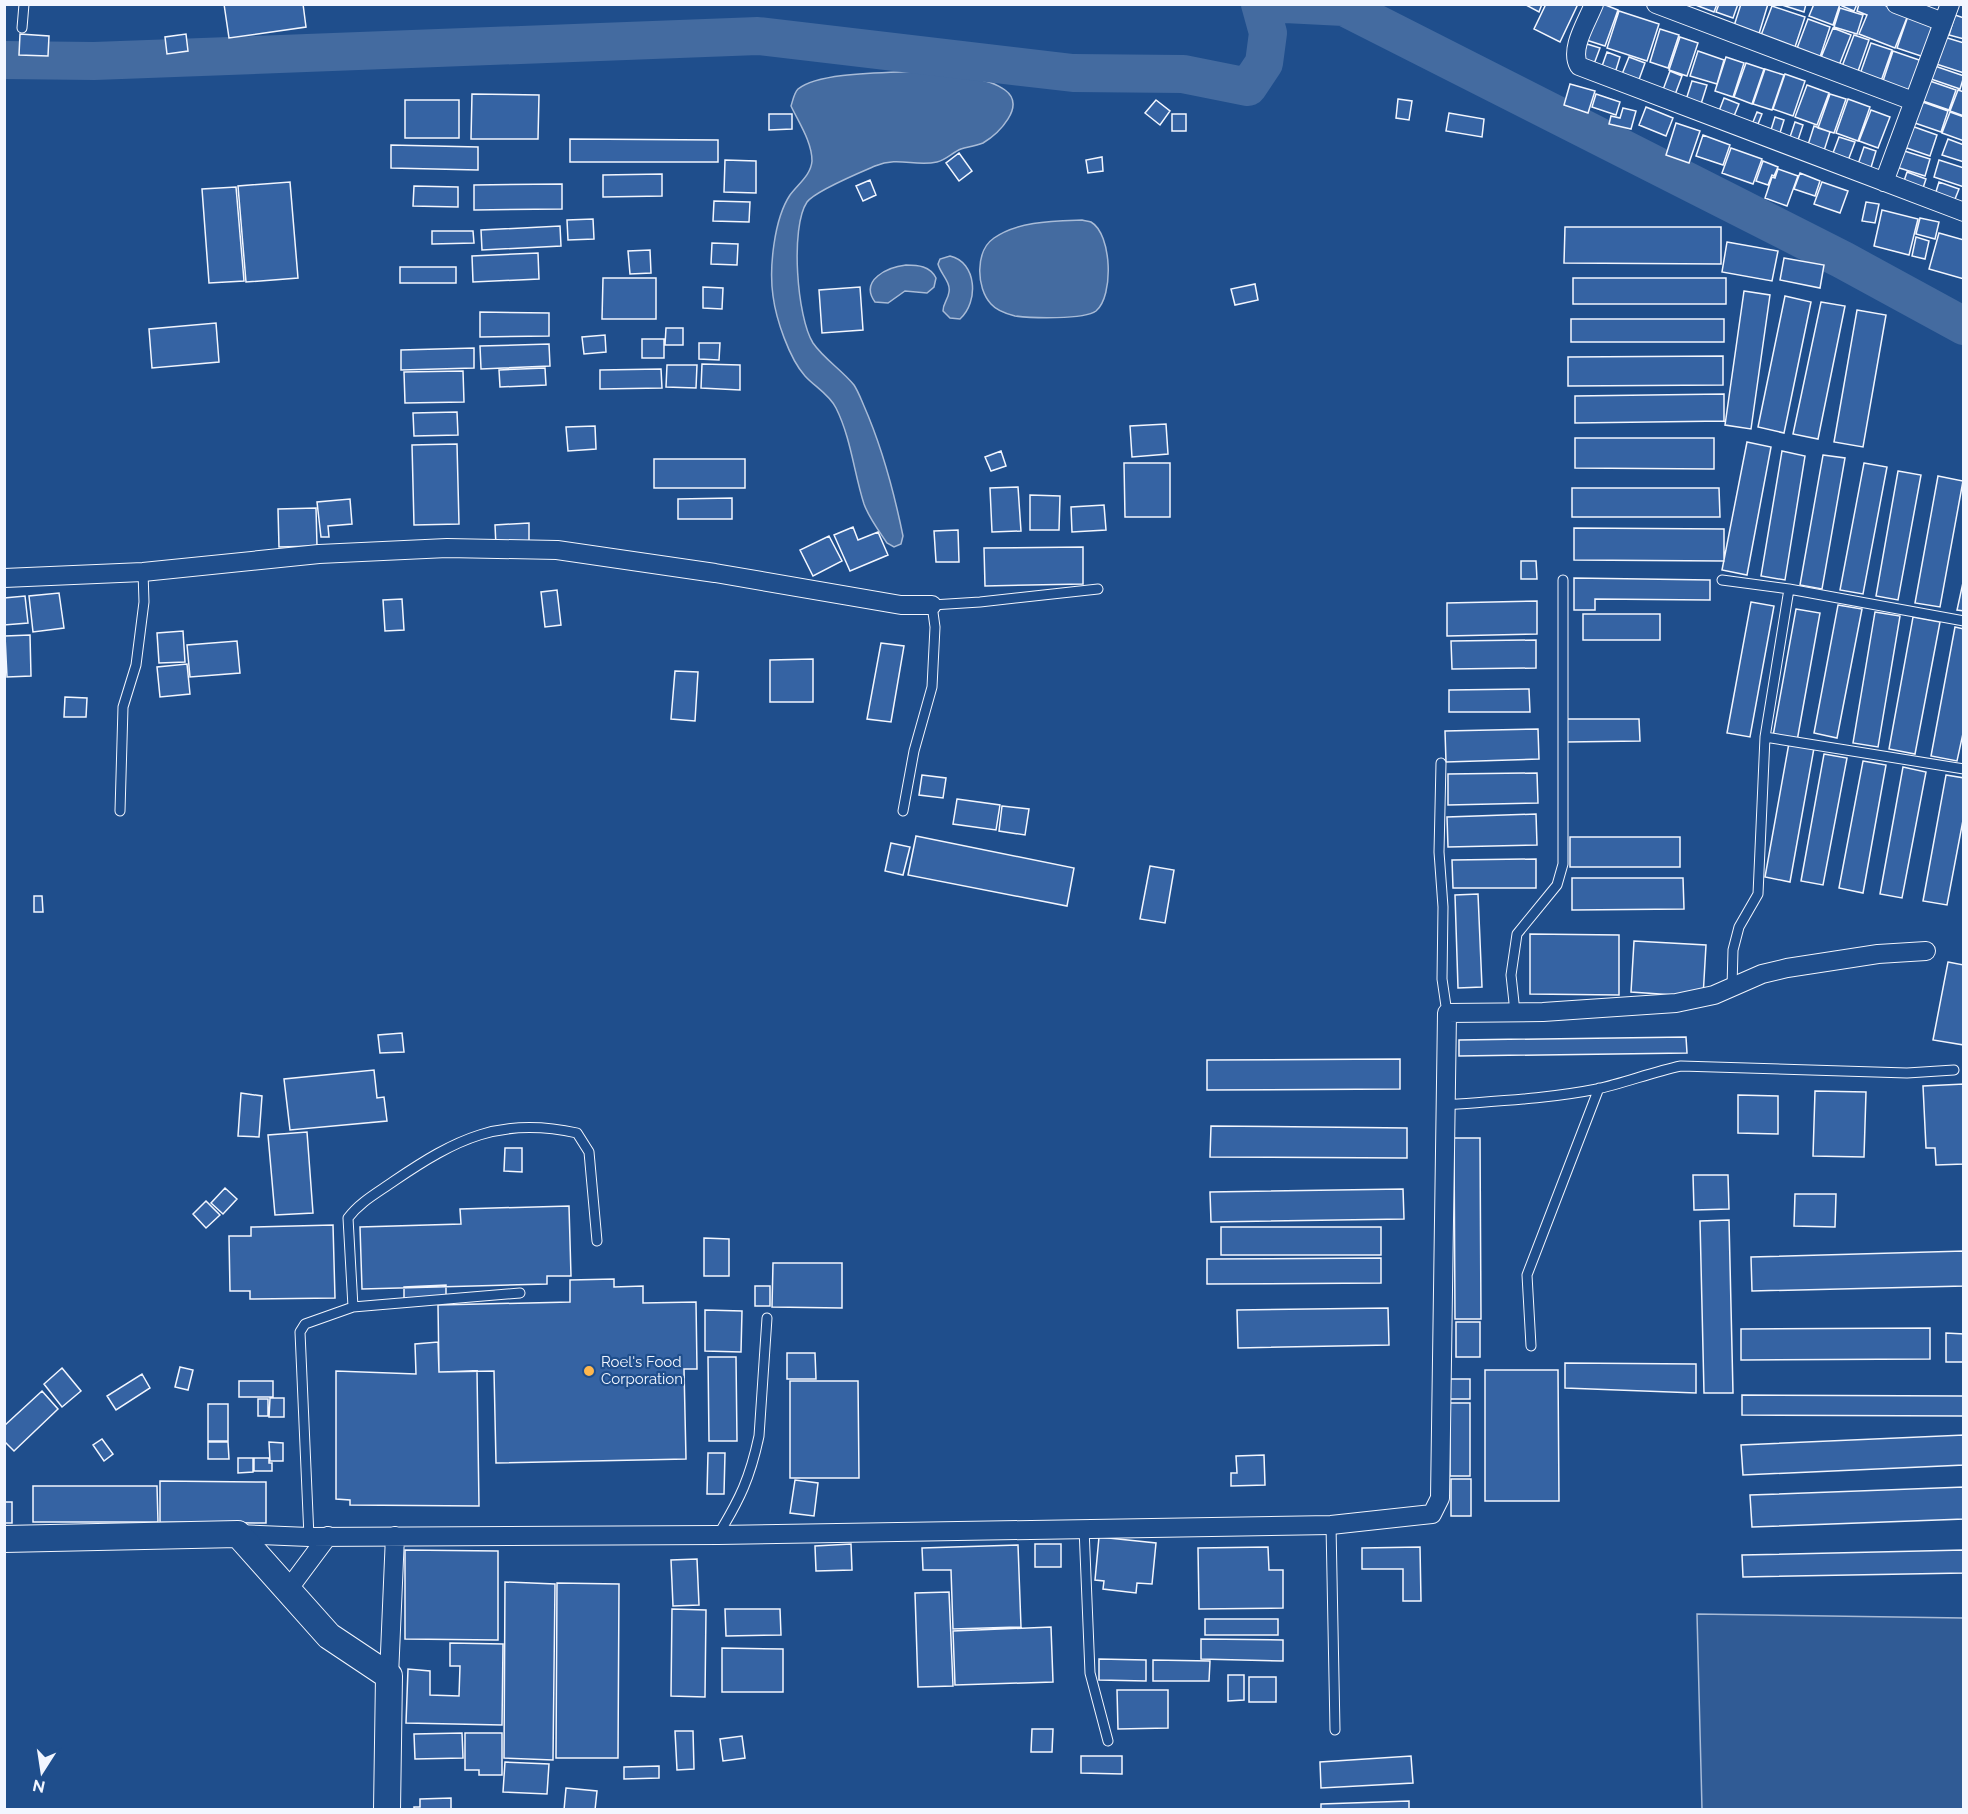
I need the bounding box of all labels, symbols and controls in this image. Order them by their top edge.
place label: Roel's Food Corporation [601,1353,683,1388]
marker: Roel's Food Corporation [582,1364,596,1378]
north arrow [12,1742,72,1802]
text: N [31,1776,47,1797]

